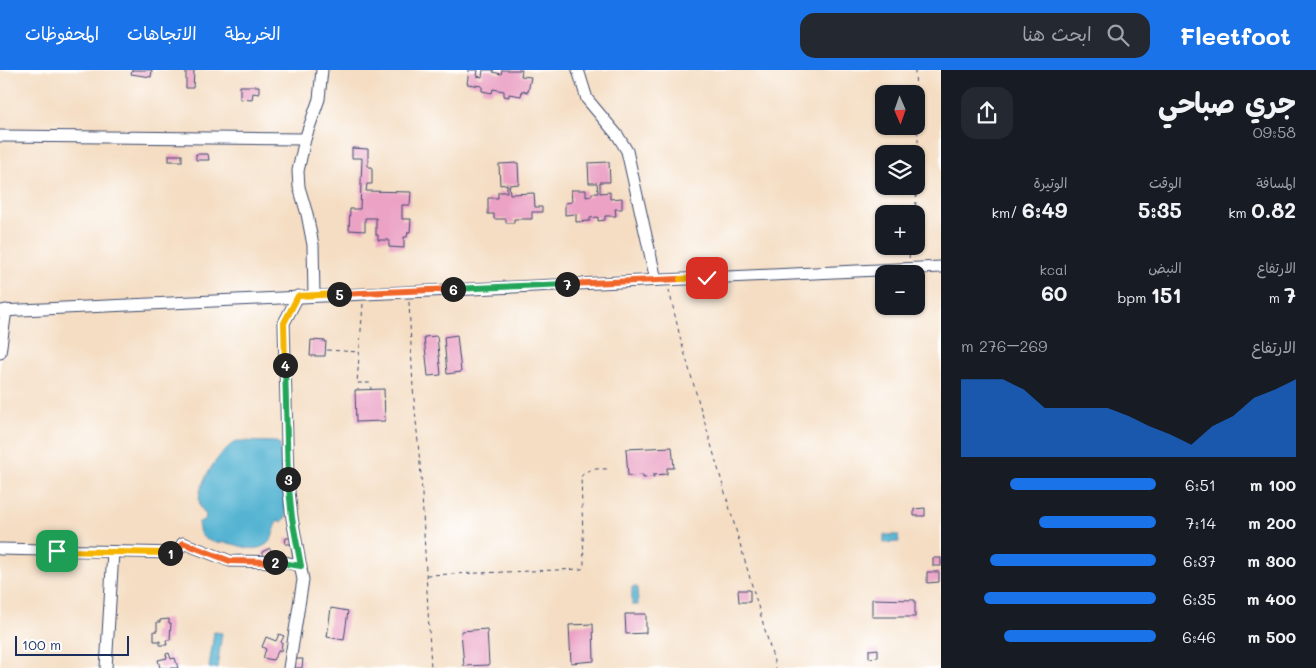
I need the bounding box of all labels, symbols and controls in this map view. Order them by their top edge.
search box [800,13,1150,58]
text: Fleetfoot [1180,20,1291,51]
text: المحفوظات [25,21,99,45]
text: الاتجاهات [127,21,197,45]
text: الخريطة [225,21,281,45]
text: ابحث هنا [1022,21,1092,46]
icon: search [1104,21,1132,49]
text: جري صباحي [1158,84,1296,120]
north arrow [875,85,925,135]
map controls [875,85,925,315]
button: share [961,87,1013,139]
text: 09:58 [1253,121,1296,142]
button: layers [875,145,925,195]
text: الوتيرة [1034,173,1067,192]
text: الوقت [1149,173,1182,192]
text: المسافة [1256,173,1296,192]
text: 6:49 [1022,196,1067,223]
text: 5:35 [1138,196,1182,223]
text: 0.82 [1251,196,1296,223]
text: /km [992,203,1022,222]
text: km [1228,203,1251,222]
button: + [875,205,925,255]
pin [686,257,728,299]
text: النبض [1148,258,1182,277]
text: الارتفاع [1257,258,1296,277]
text: kcal [1039,260,1067,279]
icon: check [693,264,721,292]
button: − [875,265,925,315]
pin: 7 [554,272,580,296]
text: 7 [564,275,571,294]
pin: 6 [440,276,466,302]
text: 60 [1041,279,1067,306]
text: 6 [449,280,458,299]
text: 151 [1151,281,1182,308]
text: 7 [1284,281,1296,308]
pin: 5 [326,282,352,306]
text: 5 [335,285,344,304]
text: bpm [1118,288,1151,307]
text: m [1269,288,1284,307]
text: 269–276 m [961,335,1048,356]
text: الارتفاع [1251,336,1296,357]
pin: 4 [272,352,298,378]
text: 4 [281,356,290,375]
pin: 3 [276,466,300,492]
text: 3 [284,470,293,489]
text: 6:51 [1185,474,1216,495]
text: 100 m [1250,474,1296,495]
text: 7:14 [1186,512,1216,533]
text: 200 m [1248,512,1296,533]
pin [36,530,78,572]
icon: arrive [43,537,71,565]
pin: 1 [158,540,182,566]
text: 1 [167,544,174,563]
pin: 2 [262,550,288,574]
text: 6:37 [1183,550,1216,571]
text: 300 m [1247,550,1296,571]
text: 2 [272,553,279,572]
text: 6:35 [1183,588,1216,609]
text: 400 m [1247,588,1296,609]
text: 6:46 [1182,626,1216,647]
text: 500 m [1248,626,1296,647]
scale bar [15,633,129,656]
text: 100 m [22,635,61,654]

